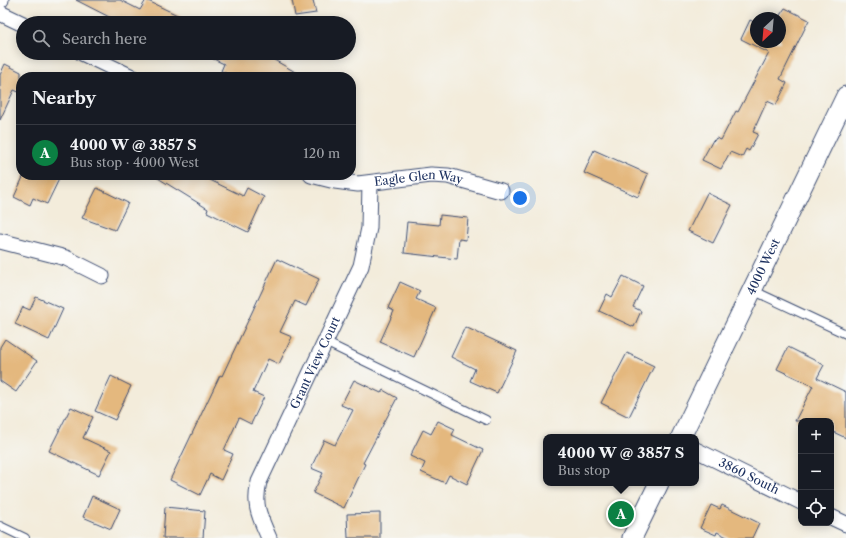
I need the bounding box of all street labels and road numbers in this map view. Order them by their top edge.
street label: Eagle Glen Way [373,167,465,189]
street label: 4000 West [743,235,783,297]
street label: Grant View Court [287,313,343,411]
street label: 3860 South [717,455,782,497]

